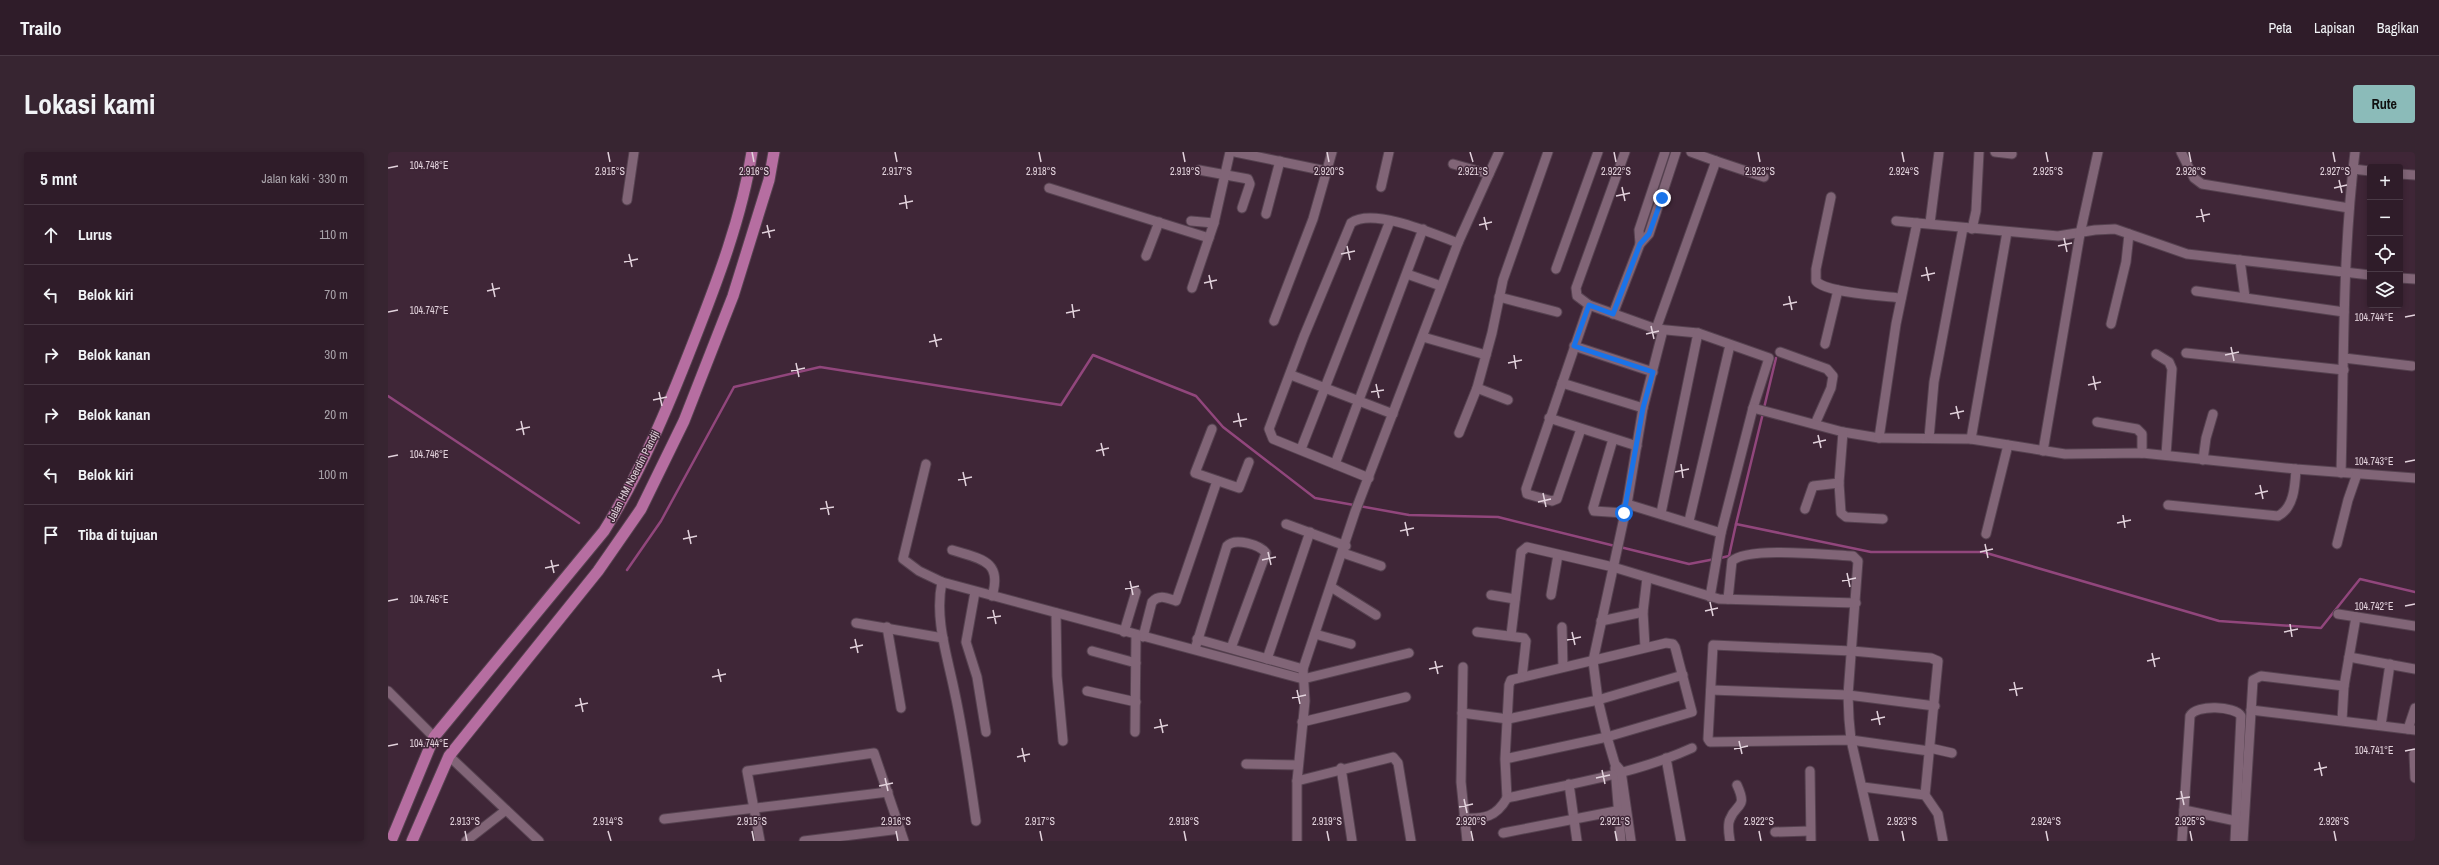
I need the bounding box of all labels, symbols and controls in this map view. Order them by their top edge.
text: Trailo [20,15,62,41]
text: Peta [2268,19,2292,37]
text: Lapisan [2314,19,2355,37]
text: Bagikan [2377,19,2419,37]
text: Lokasi kami [24,85,155,123]
button: Rute [2353,85,2415,123]
text: 104.748°E [409,159,449,172]
map controls [2367,164,2403,308]
button: + [2367,164,2403,200]
text: 2.915°S [595,165,626,178]
text: 2.916°S [739,165,770,178]
text: 2.917°S [882,165,913,178]
text: 2.918°S [1026,165,1057,178]
text: 2.919°S [1170,165,1201,178]
text: 2.920°S [1314,165,1345,178]
text: 2.921°S [1458,165,1489,178]
text: 2.922°S [1601,165,1632,178]
text: 2.923°S [1745,165,1776,178]
text: 2.924°S [1889,165,1920,178]
text: 2.925°S [2033,165,2064,178]
text: 2.926°S [2176,165,2207,178]
text: 2.927°S [2320,165,2351,178]
text: 5 mnt [40,167,77,190]
text: Jalan kaki · 330 m [261,170,348,187]
route end [1653,189,1671,207]
button: − [2367,200,2403,236]
icon: ahead [40,224,62,246]
text: Lurus [78,224,112,245]
text: 110 m [319,226,348,243]
button: locate [2367,236,2403,272]
button: layers [2367,272,2403,308]
icon: left [40,284,62,306]
text: Belok kiri [78,284,133,305]
text: 70 m [324,286,348,303]
text: 104.747°E [409,304,449,317]
text: 104.744°E [2354,311,2394,324]
icon: right [40,344,62,366]
text: Belok kanan [78,344,150,365]
text: 30 m [324,346,348,363]
icon: right [40,404,62,426]
text: Belok kanan [78,404,150,425]
text: 20 m [324,406,348,423]
street label: Jalan HM Noerdin Pandji [604,428,662,524]
text: 104.746°E [409,448,449,461]
text: 104.743°E [2354,455,2394,468]
icon: left [40,464,62,486]
text: Belok kiri [78,464,133,485]
text: 100 m [318,466,348,483]
route start [1615,504,1633,522]
icon: arrive [40,524,62,546]
text: Tiba di tujuan [78,524,158,545]
text: 104.745°E [409,593,449,606]
text: 104.742°E [2354,600,2394,613]
text: 104.744°E [409,737,449,750]
text: 104.741°E [2354,744,2394,757]
text: 2.913°S [450,815,481,828]
text: 2.914°S [593,815,624,828]
text: 2.915°S [737,815,768,828]
text: 2.916°S [881,815,912,828]
text: 2.917°S [1025,815,1056,828]
text: 2.918°S [1169,815,1200,828]
text: 2.919°S [1312,815,1343,828]
text: 2.920°S [1456,815,1487,828]
text: 2.921°S [1600,815,1631,828]
text: 2.922°S [1744,815,1775,828]
text: 2.923°S [1887,815,1918,828]
text: 2.924°S [2031,815,2062,828]
text: 2.925°S [2175,815,2206,828]
text: 2.926°S [2319,815,2350,828]

